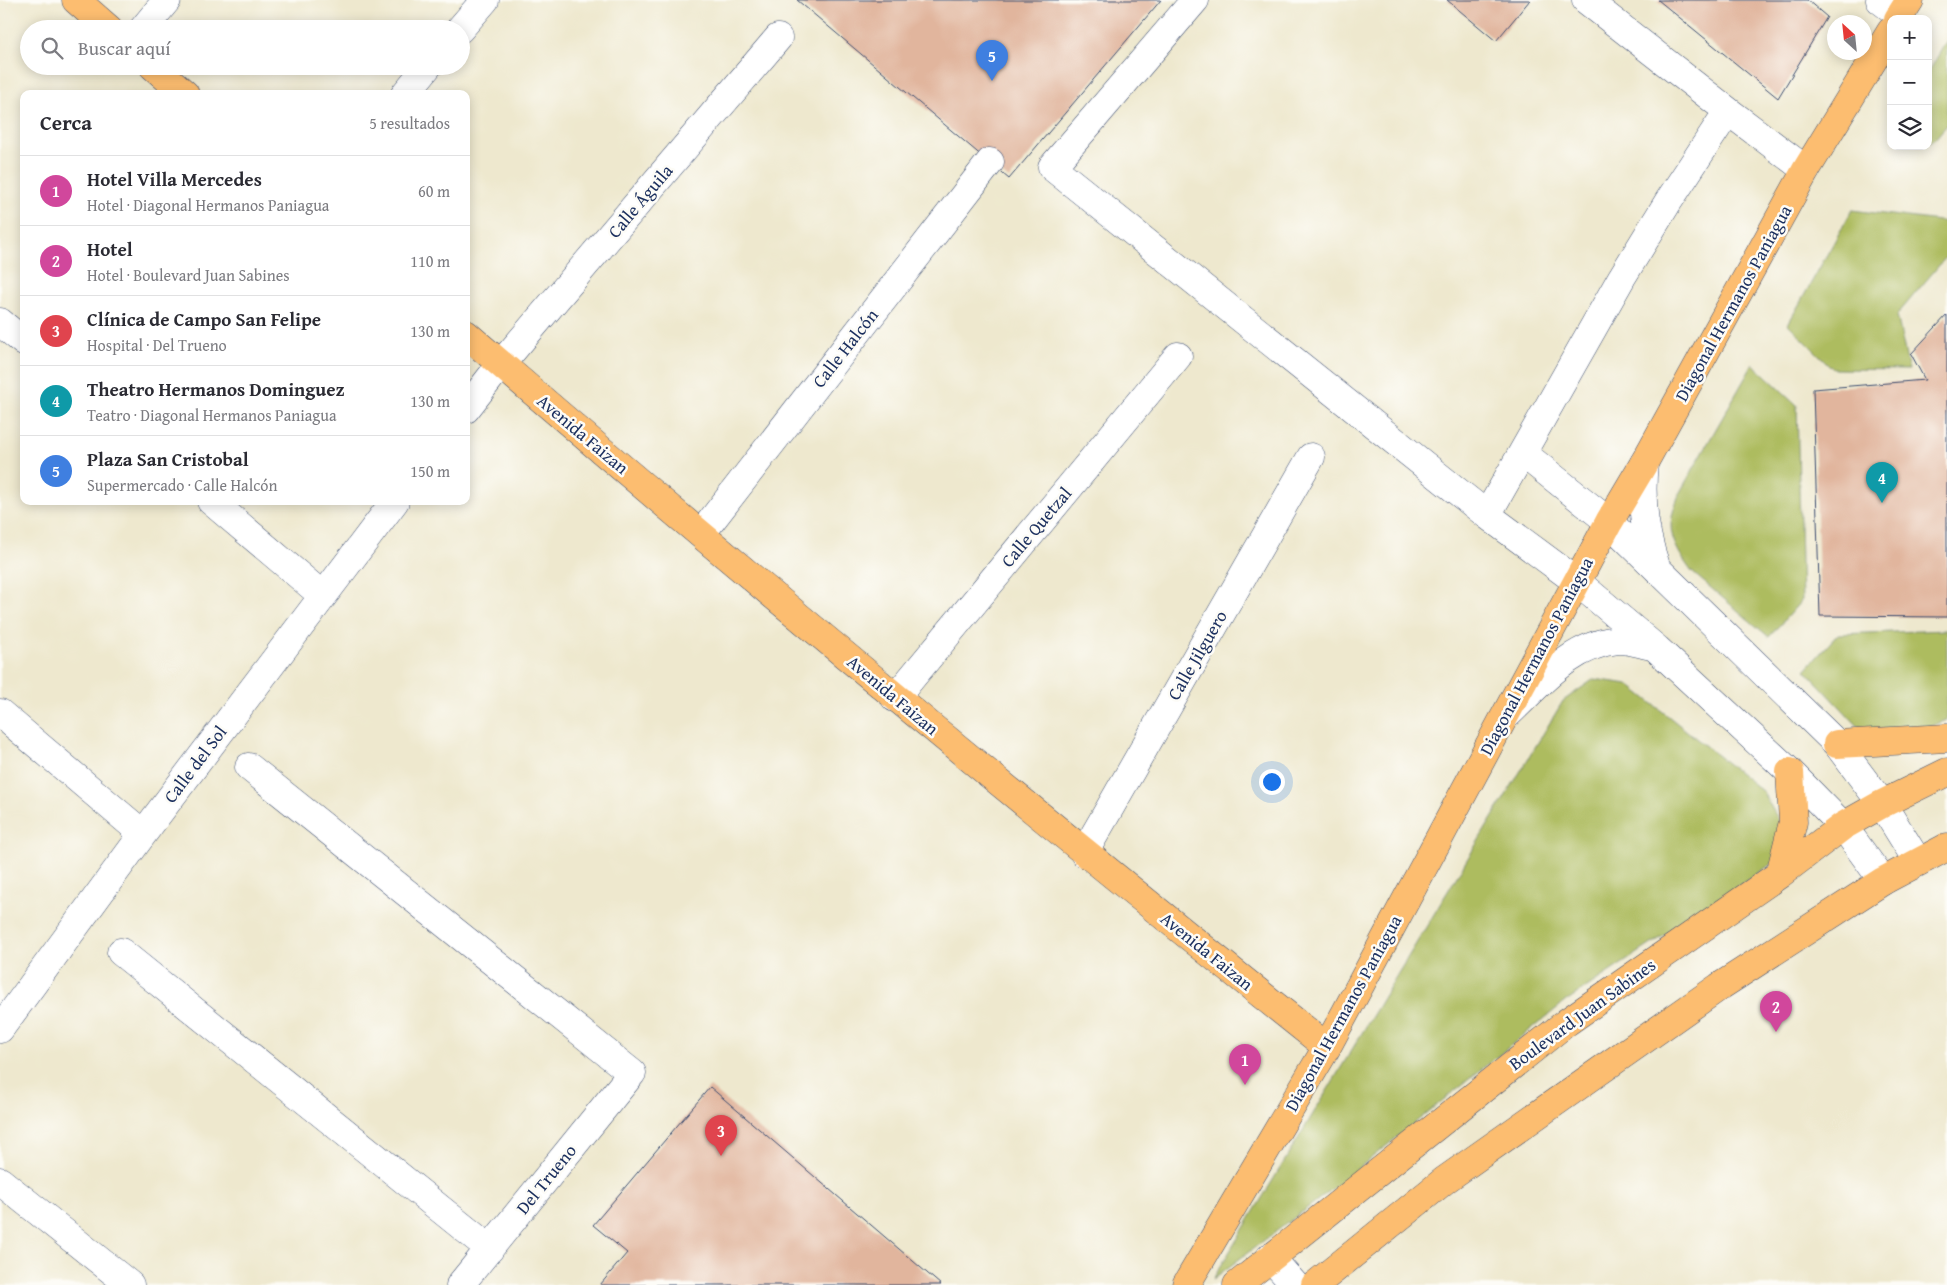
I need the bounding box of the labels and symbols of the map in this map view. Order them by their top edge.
north arrow [1827,15,1872,60]
pin: 5 [976,40,1008,81]
street label: Calle Águila [601,158,679,244]
street label: Diagonal Hermanos Paniagua [1668,199,1799,406]
street label: Calle Halcón [806,303,884,393]
street label: Avenida Faizan [531,388,635,480]
pin: 4 [1866,462,1898,503]
street label: Calle Quetzal [994,481,1078,573]
street label: Diagonal Hermanos Paniagua [1472,552,1600,760]
street label: Calle Jilguero [1160,605,1234,705]
street label: Avenida Faizan [841,649,945,741]
street label: Calle del Sol [157,720,233,808]
your location [1259,769,1285,795]
street label: Avenida Faizan [1155,905,1259,997]
street label: Diagonal Hermanos Paniagua [1278,909,1409,1116]
street label: Boulevard Juan Sabines [1503,951,1661,1077]
pin: 2 [1760,991,1792,1032]
pin: 1 [1229,1044,1261,1085]
pin: 3 [705,1115,737,1156]
street label: Del Trueno [509,1138,583,1220]

